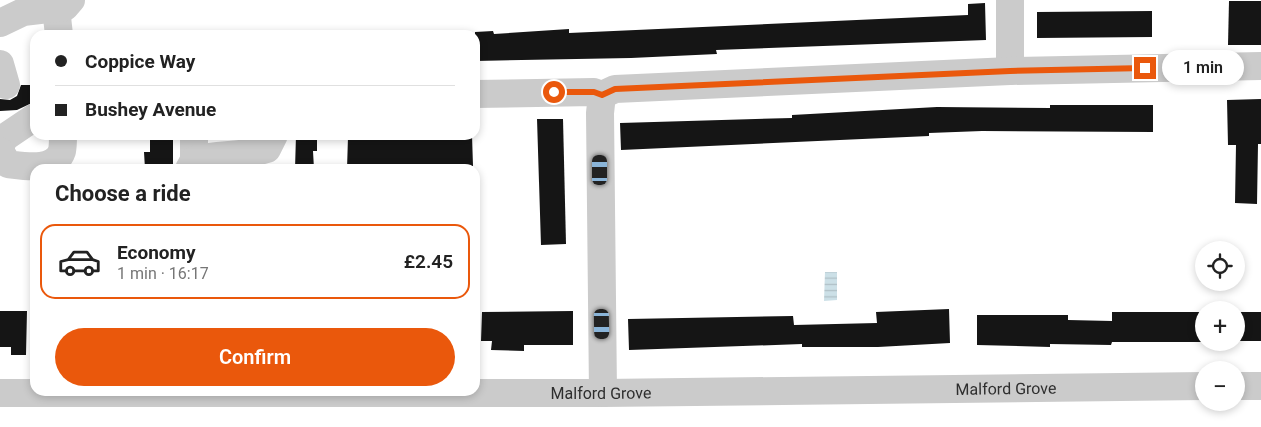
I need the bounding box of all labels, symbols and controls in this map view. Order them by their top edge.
text: Coppice Way [85,50,195,73]
callout: 1 min [1162,50,1245,86]
route end [1134,57,1156,79]
text: 1 min [1183,58,1223,77]
route start [543,81,565,103]
text: Bushey Avenue [85,98,216,121]
car [592,155,607,185]
text: Choose a ride [55,181,191,206]
icon: car [57,239,102,284]
text: Economy [117,241,196,264]
map controls [1195,241,1245,411]
button: locate [1195,241,1245,291]
text: £2.45 [404,250,453,273]
text: 1 min · 16:17 [117,264,209,283]
button: + [1195,301,1245,351]
car [594,309,609,339]
button: Confirm [55,328,455,386]
button: − [1195,361,1245,411]
street label: Malford Grove [955,378,1057,398]
street label: Malford Grove [551,383,652,403]

